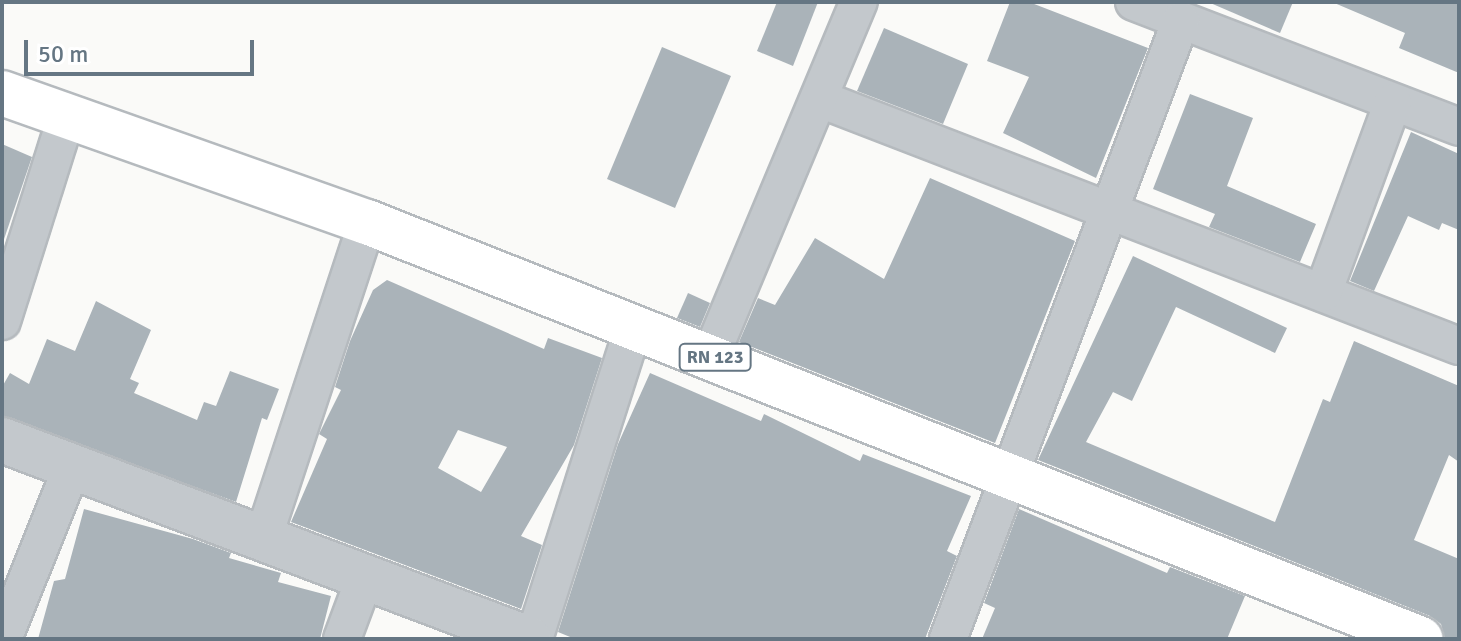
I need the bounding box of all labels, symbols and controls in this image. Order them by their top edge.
scale bar [28,24,258,74]
text: 50 m [38,39,88,69]
road number: RN 123 [677,343,753,371]

